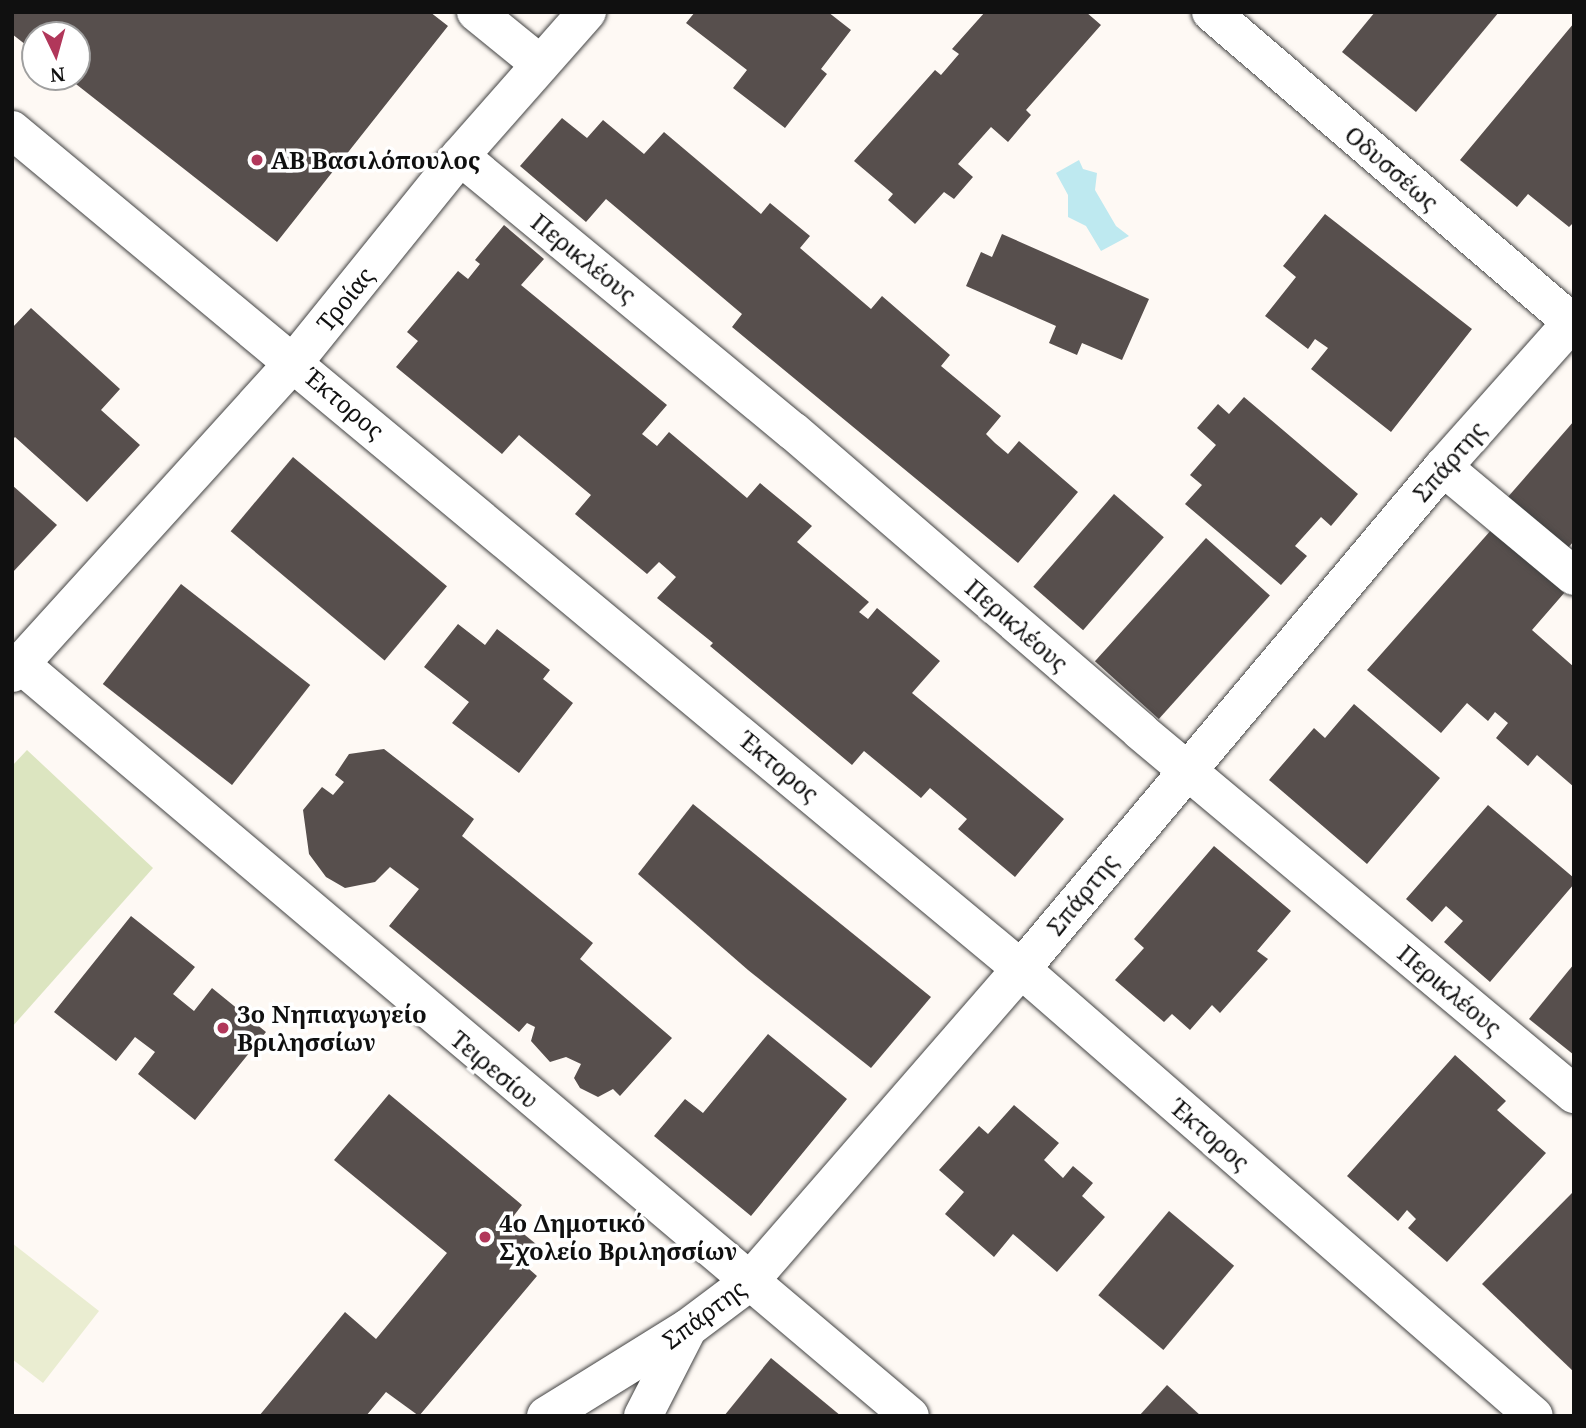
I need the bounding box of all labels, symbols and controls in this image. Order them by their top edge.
north arrow [21,21,91,91]
text: N [49,61,66,89]
street label: Οδυσσέως [1339,120,1445,216]
place label: ΑΒ Βασιλόπουλος [271,146,480,174]
marker: ΑΒ Βασιλόπουλος [249,152,265,168]
street label: Περικλέους [526,207,642,309]
street label: Τροίας [310,261,380,337]
street label: Έκτορος [298,361,390,445]
street label: Σπάρτης [1406,415,1492,507]
street label: Περικλέους [960,573,1074,677]
street label: Έκτορος [733,724,825,808]
street label: Σπάρτης [1040,847,1124,941]
street label: Περικλέους [1392,938,1508,1042]
place label: 3ο Νηπιαγωγείο Βριλησσίων [237,1000,427,1056]
marker: 3ο Νηπιαγωγείο Βριλησσίων [215,1020,231,1036]
street label: Τειρεσίου [445,1024,545,1114]
street label: Έκτορος [1164,1092,1256,1176]
place label: 4o Δημοτικό Σχολείο Βριλησσίων [499,1209,737,1265]
marker: 4o Δημοτικό Σχολείο Βριλησσίων [477,1229,493,1245]
street label: Σπάρτης [657,1273,751,1355]

